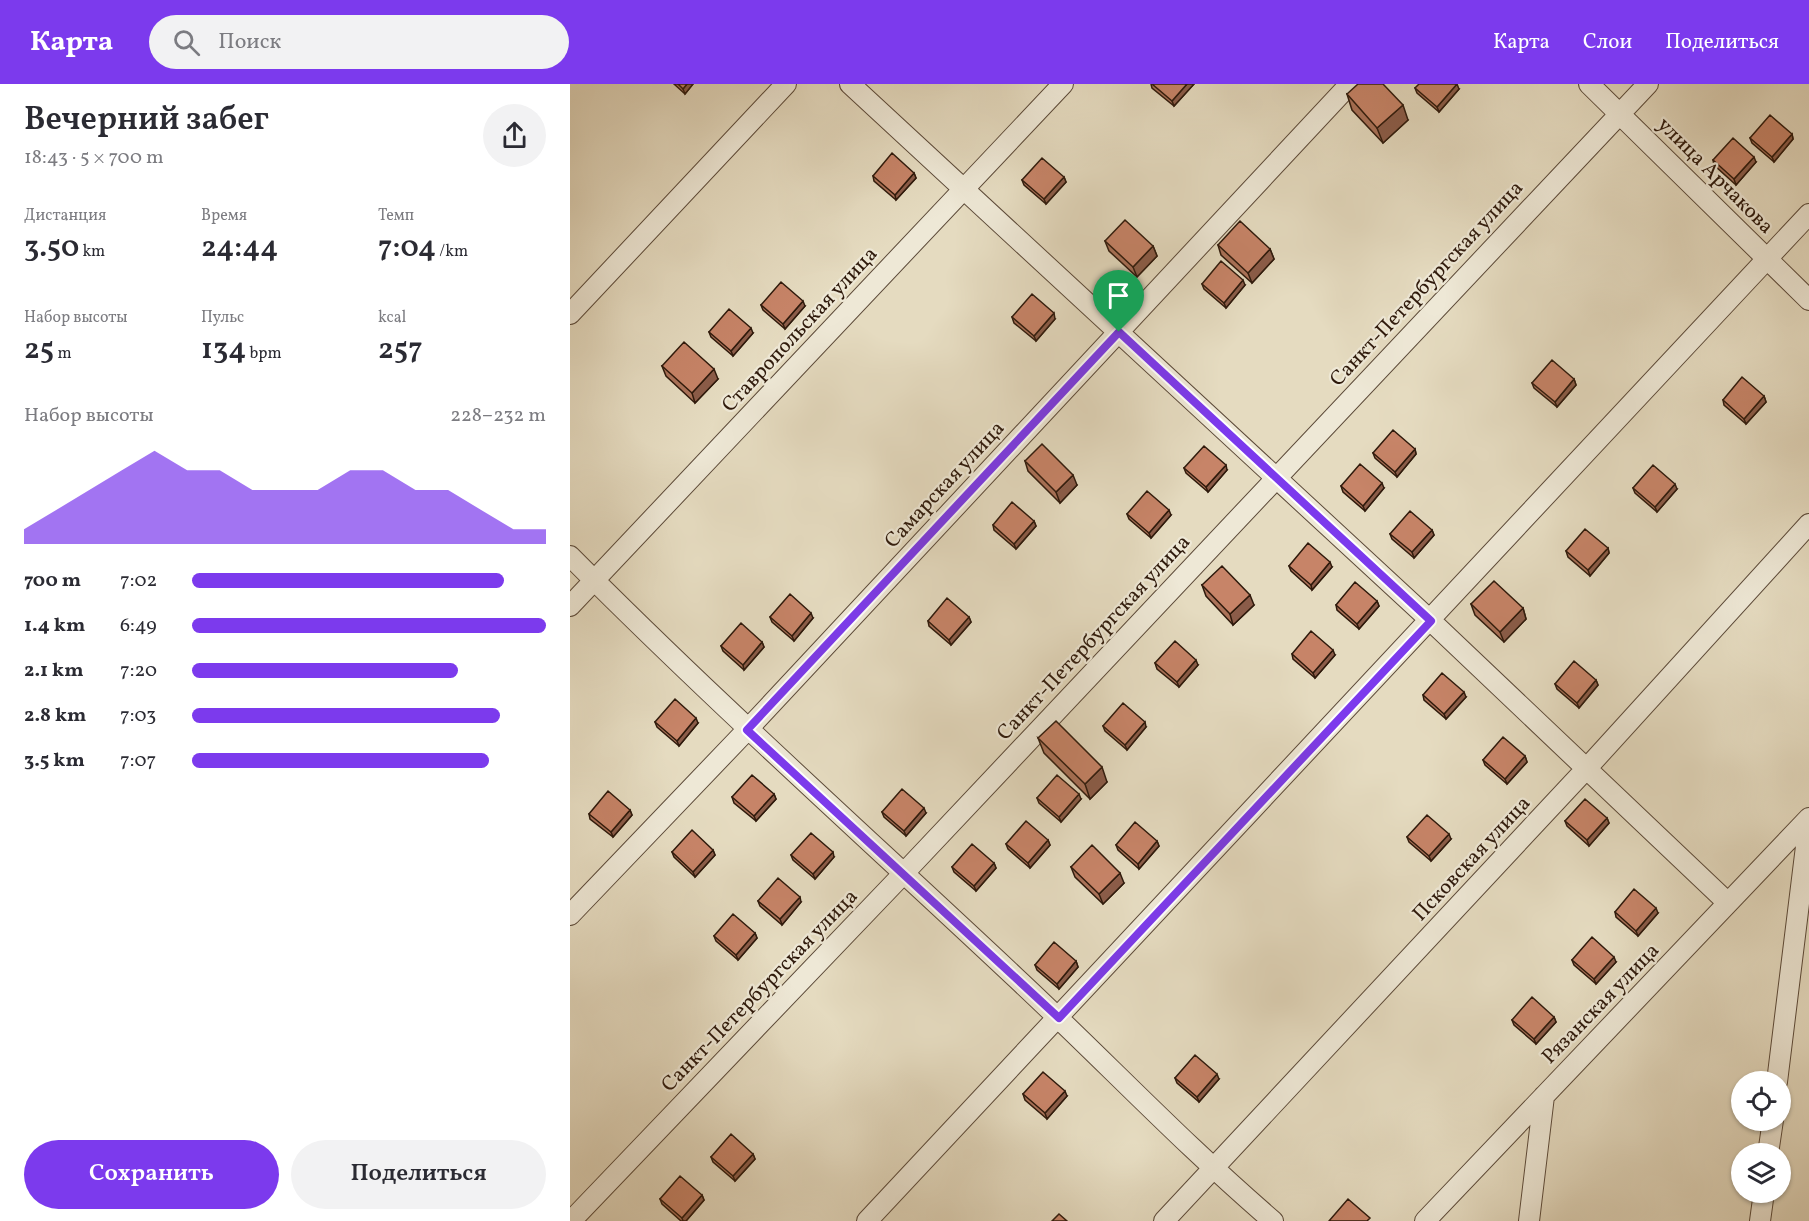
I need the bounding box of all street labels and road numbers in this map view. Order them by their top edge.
street label: улица Арчакова [1650,111,1780,241]
street label: Санкт-Петербургская улица [1324,175,1530,393]
street label: Ставропольская улица [716,241,885,419]
street label: Самарская улица [878,415,1012,555]
street label: Санкт-Петербургская улица [991,529,1197,747]
street label: Псковская улица [1406,790,1538,928]
street label: Санкт-Петербургская улица [655,883,865,1099]
street label: Рязанская улица [1536,937,1667,1071]

